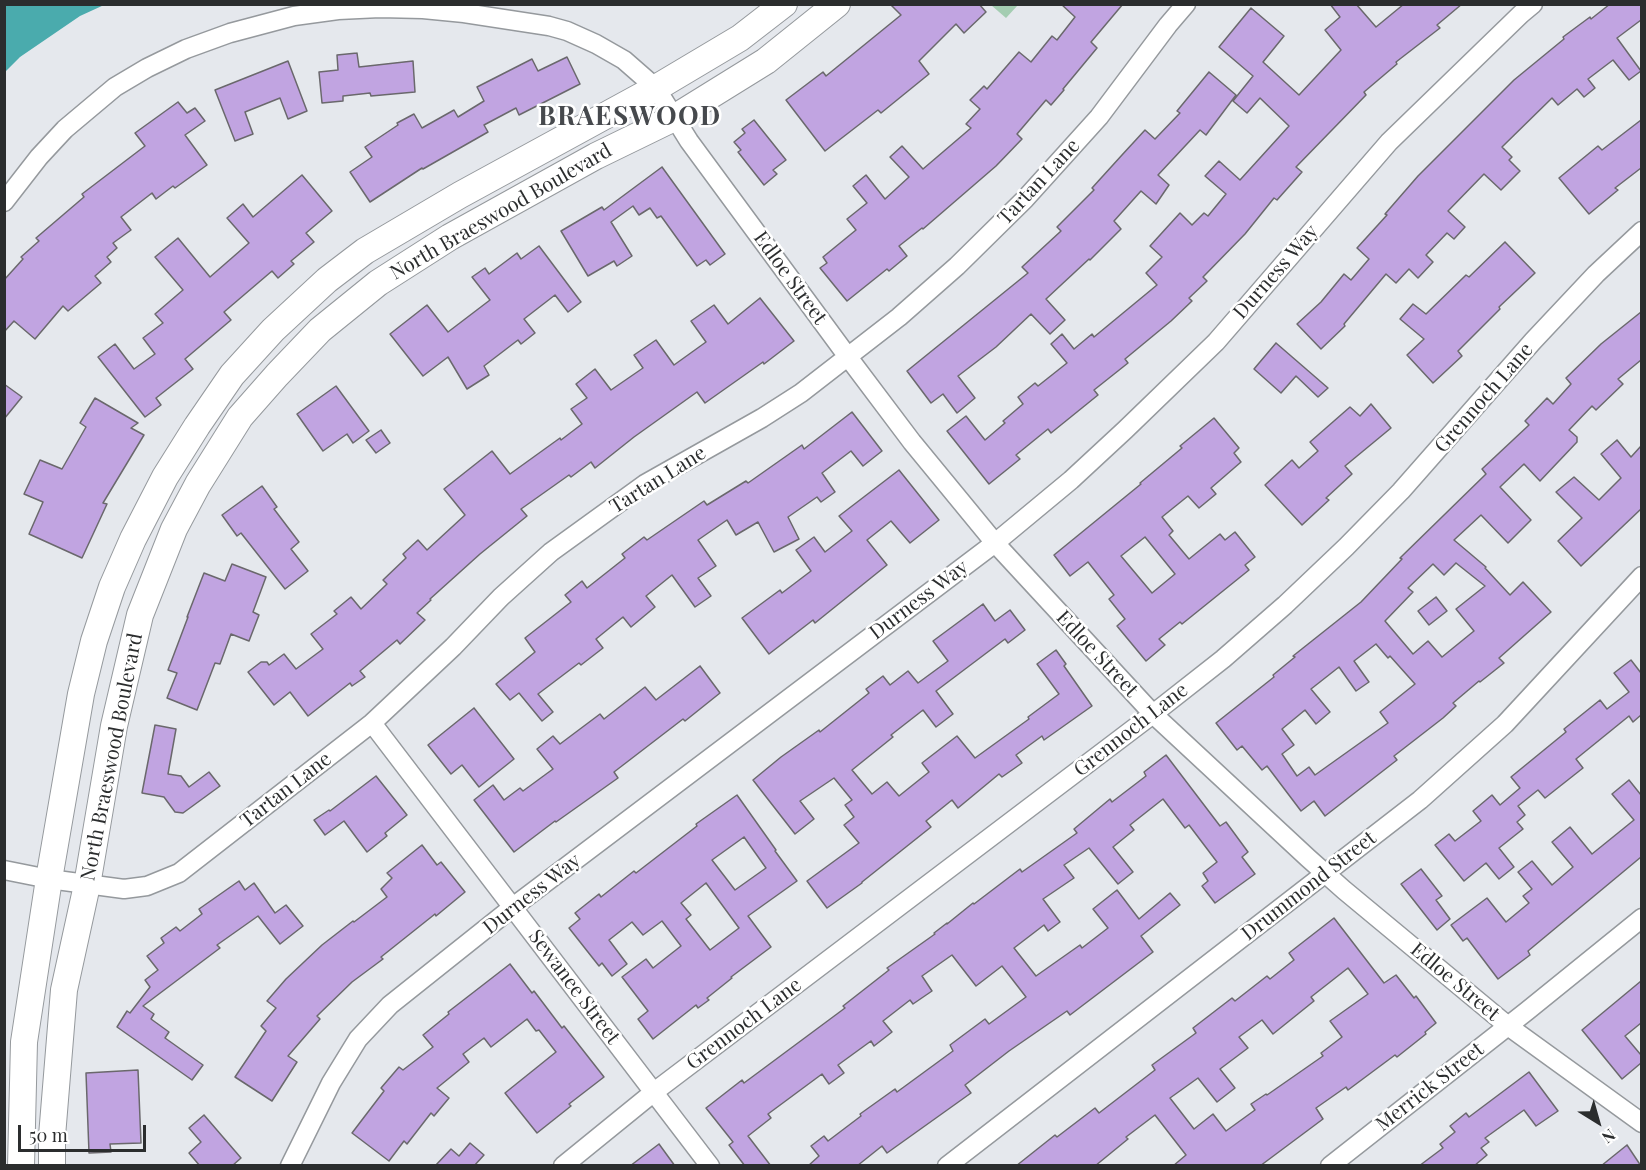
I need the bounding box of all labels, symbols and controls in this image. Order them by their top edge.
district label: BRAESWOOD [538,101,722,133]
street label: Tartan Lane [993,134,1085,230]
street label: North Braeswood Boulevard [386,139,616,285]
street label: Durness Way [1229,220,1323,324]
street label: Edloe Street [748,227,832,329]
street label: Grennoch Lane [1430,338,1538,458]
street label: Tartan Lane [606,441,710,519]
street label: Durness Way [865,555,973,645]
street label: Edloe Street [1051,606,1143,702]
street label: North Braeswood Boulevard [76,631,148,883]
street label: Grennoch Lane [1069,678,1193,782]
street label: Tartan Lane [236,747,336,833]
street label: Drummond Street [1237,826,1381,946]
street label: Durness Way [479,849,585,939]
street label: Sewanee Street [523,925,625,1049]
street label: Edloe Street [1406,938,1504,1026]
street label: Grennoch Lane [682,973,806,1075]
street label: Merrick Street [1371,1037,1489,1137]
north arrow [1568,1092,1628,1152]
scale bar [21,1113,148,1151]
text: 50 m [29,1123,68,1147]
text: N [1598,1125,1620,1149]

